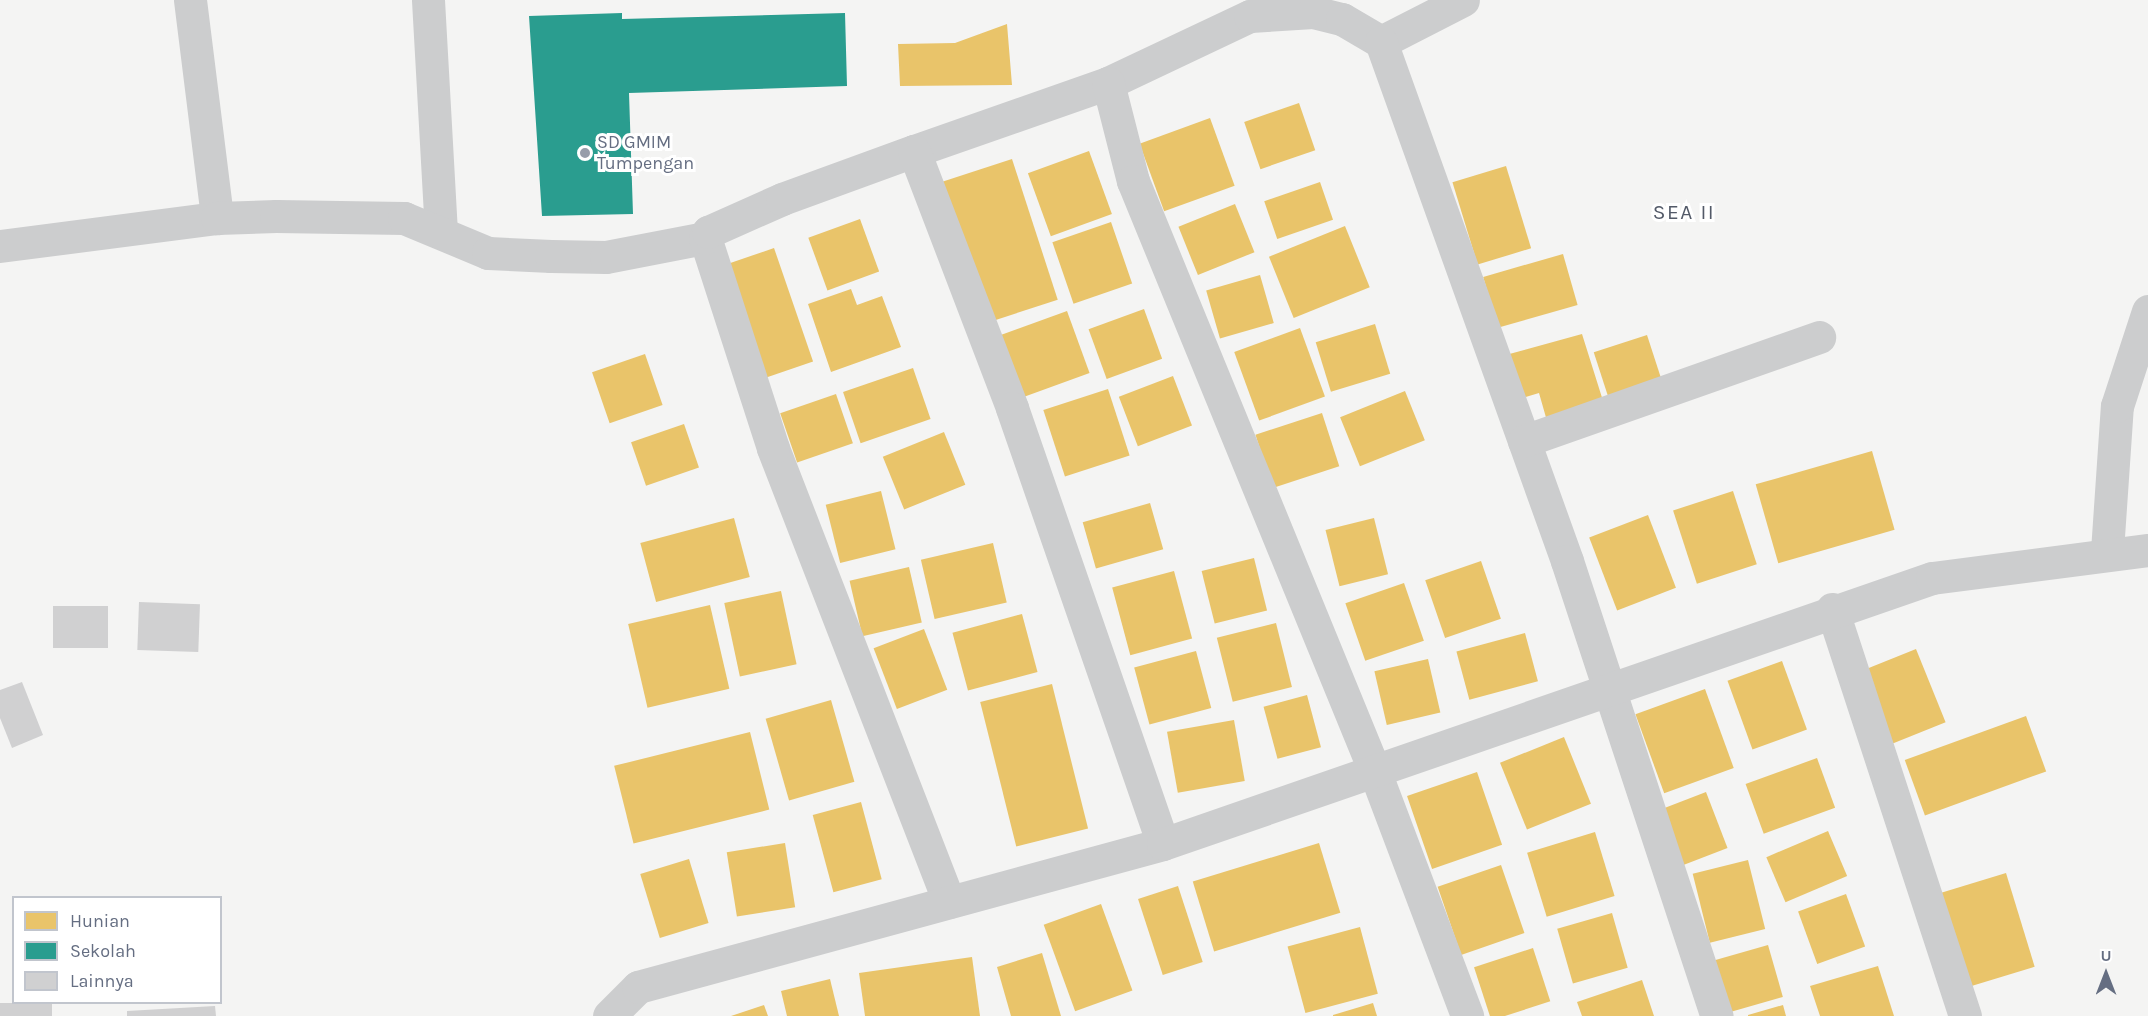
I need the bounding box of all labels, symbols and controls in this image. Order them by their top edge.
place label: SD GMIM Tumpengan [597,132,694,174]
marker: SD GMIM Tumpengan [578,146,592,160]
district label: SEA II [1653,199,1715,225]
legend [12,896,222,1004]
text: Hunian [70,910,130,932]
text: Sekolah [70,940,136,962]
north arrow [2076,944,2136,1004]
text: U [2100,946,2112,965]
text: Lainnya [70,970,134,992]

